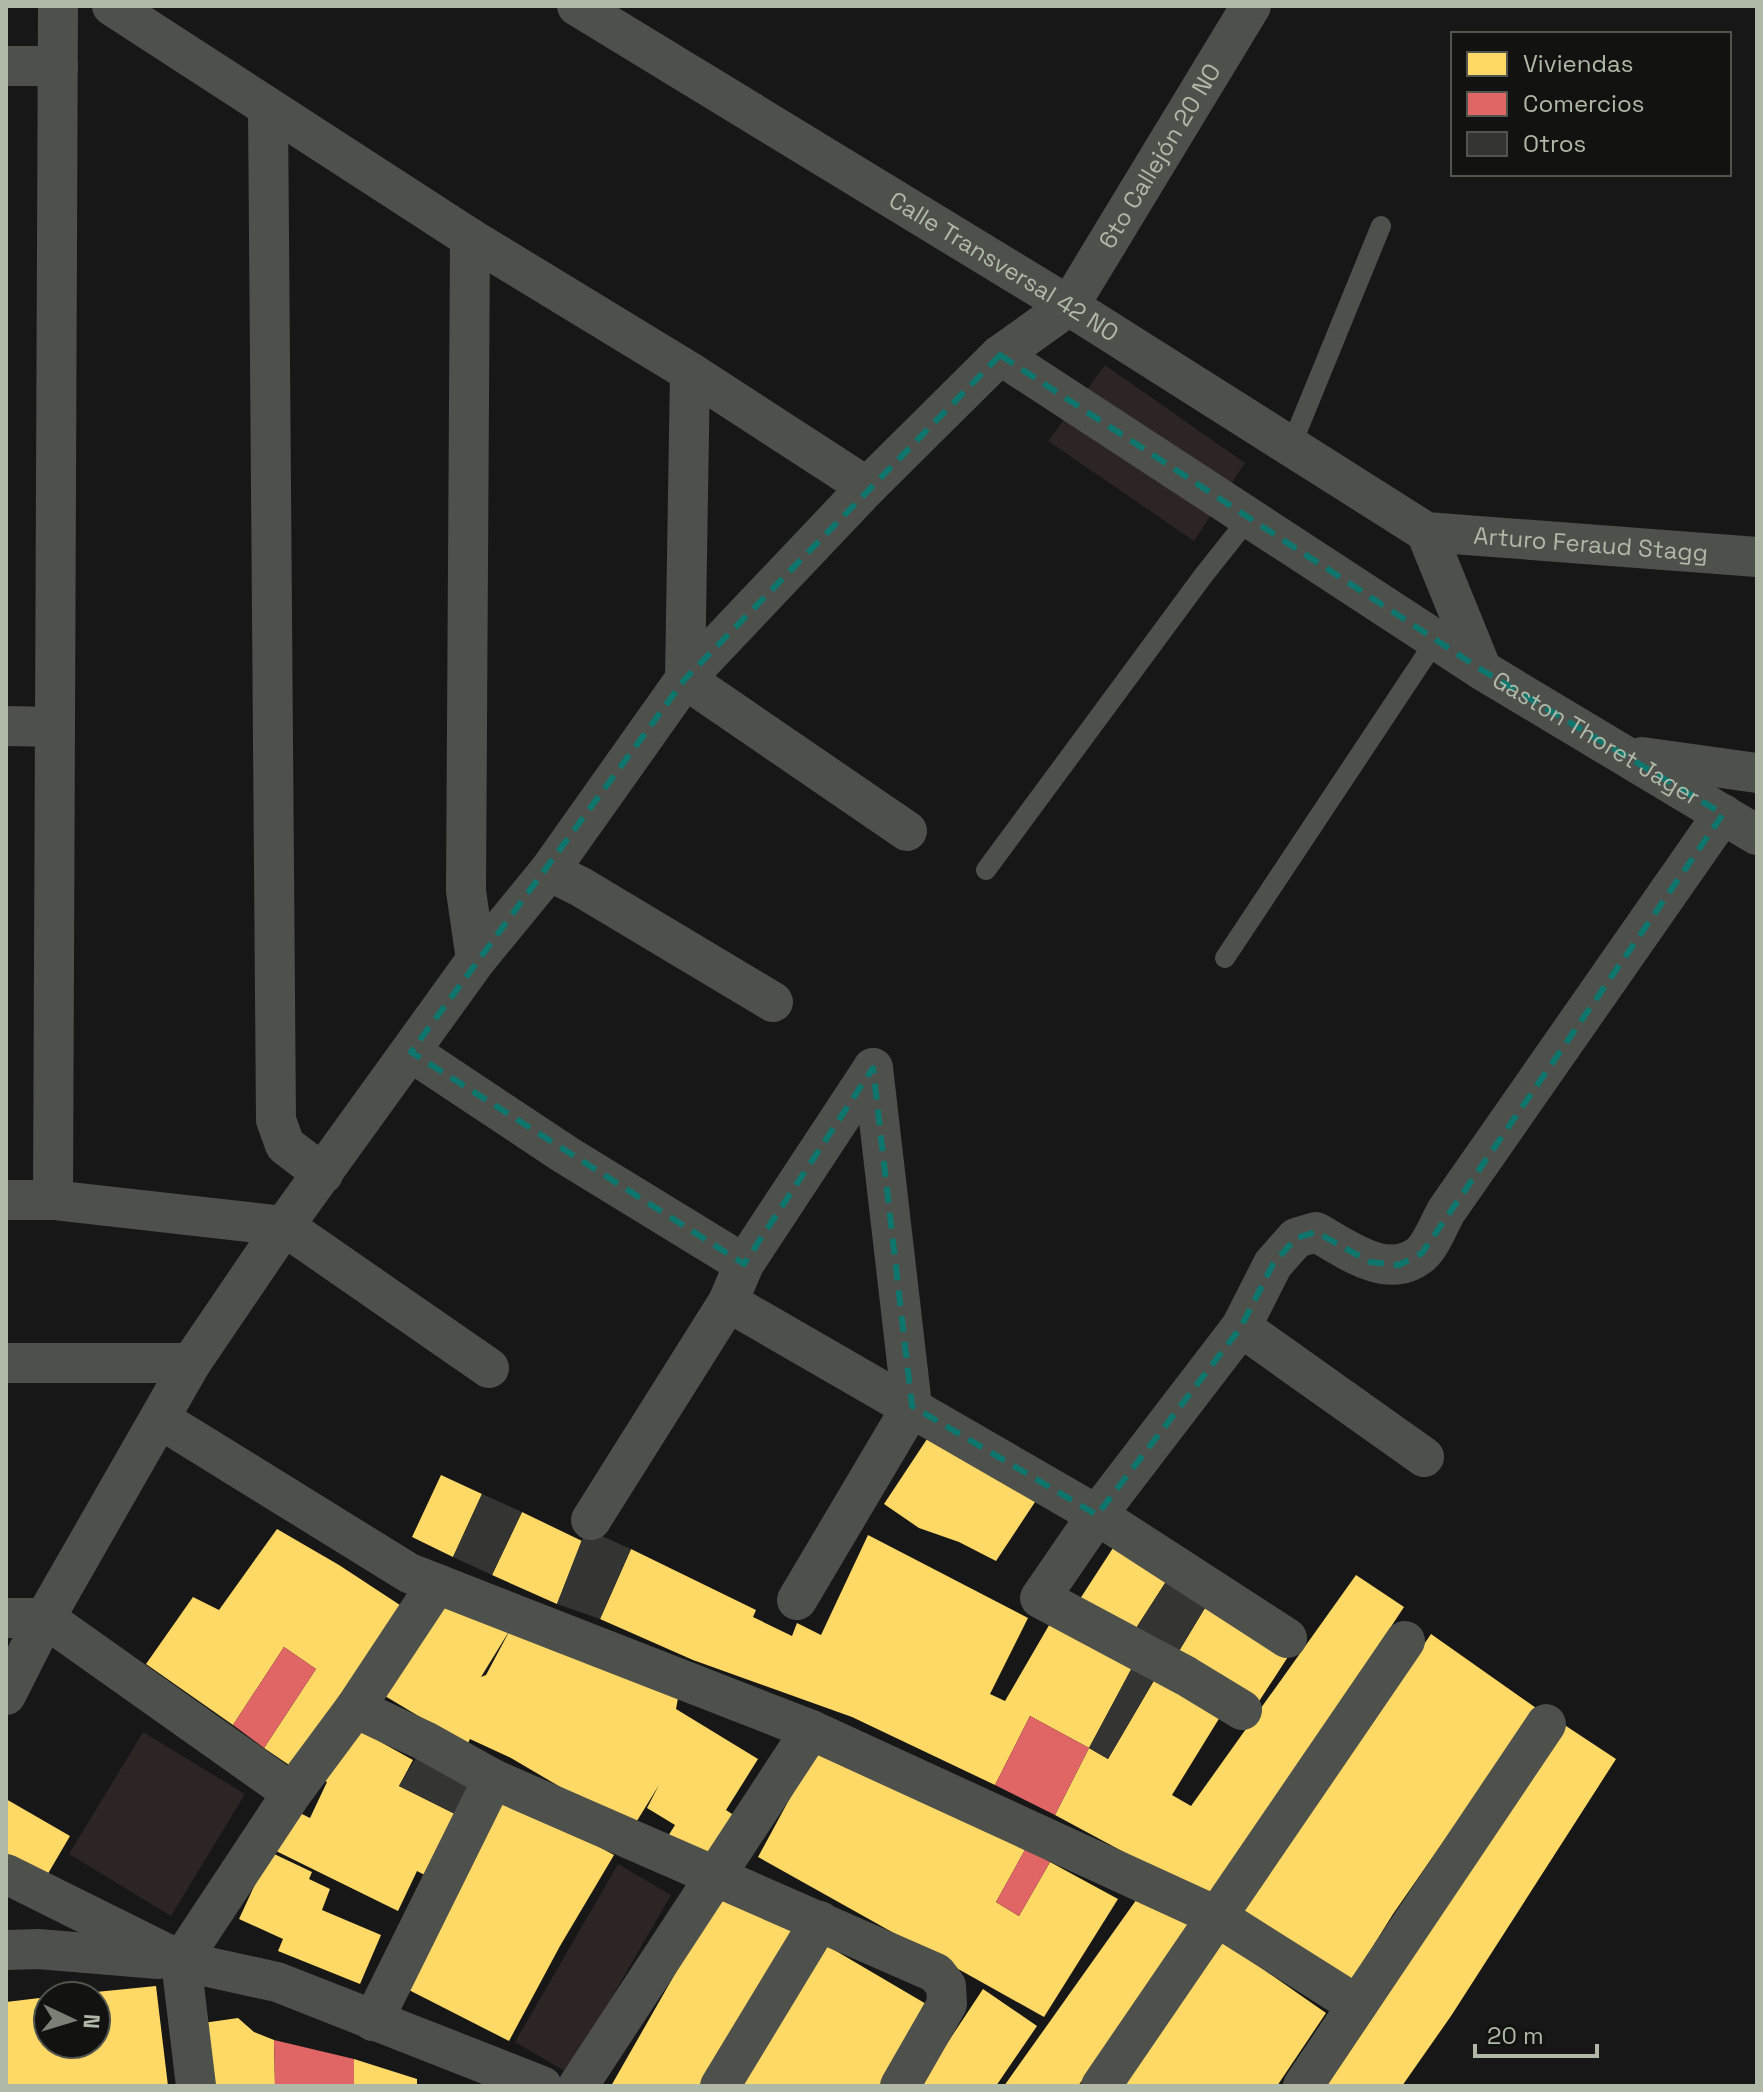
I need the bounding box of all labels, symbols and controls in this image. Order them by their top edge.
legend [1451,32,1731,176]
text: Viviendas [1523,48,1633,79]
street label: 6to Callejón 20 NO [1092,57,1228,254]
text: Comercios [1523,88,1644,119]
text: Otros [1523,128,1586,159]
street label: Calle Transversal 42 NO [883,184,1125,349]
street label: Arturo Feraud Stagg [1472,520,1709,568]
street label: Gaston Thoret Jager [1487,664,1706,812]
north arrow [32,1980,112,2060]
scale bar [1475,2008,1597,2058]
text: N [77,2013,106,2030]
text: 20 m [1487,2020,1544,2051]

